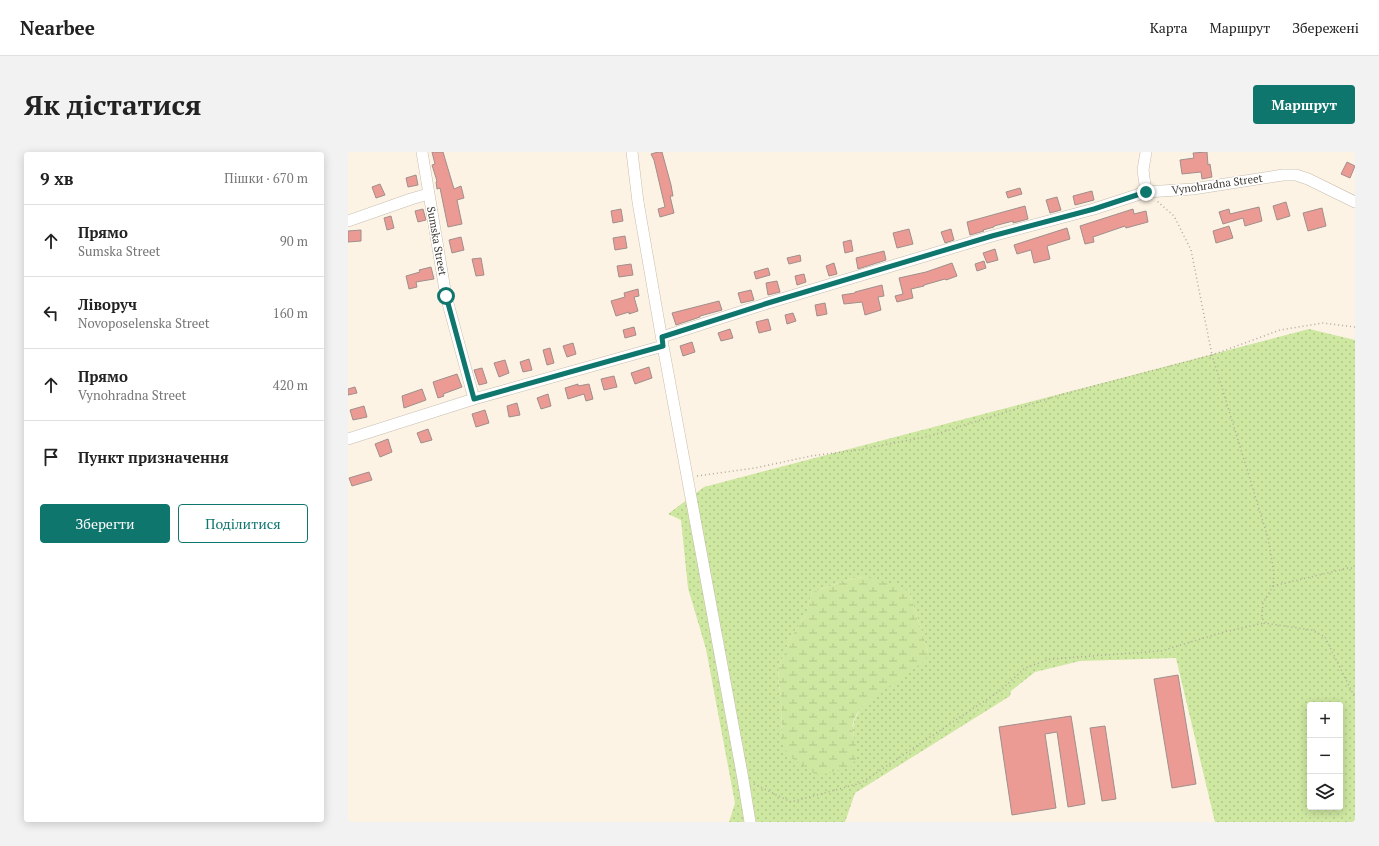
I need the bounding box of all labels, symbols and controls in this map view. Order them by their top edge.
text: Nearbee [20,15,95,40]
text: Карта [1150,18,1188,37]
text: Маршрут [1210,18,1270,37]
text: Збережені [1292,18,1359,37]
button: Маршрут [1253,85,1355,124]
text: Як дістатися [24,86,201,123]
text: 9 хв [40,167,73,190]
text: Пішки · 670 m [224,169,308,187]
street label: Vynohradna Street [1171,171,1263,197]
route end [1137,183,1155,201]
street label: Sumska Street [424,205,450,277]
text: Прямо [78,222,128,242]
icon: ahead [40,230,62,252]
text: 90 m [280,232,308,250]
text: Sumska Street [78,242,160,260]
route start [437,287,455,305]
text: Ліворуч [78,294,137,314]
icon: left [40,302,62,324]
text: 160 m [273,304,308,322]
text: Novoposelenska Street [78,314,210,332]
text: Прямо [78,366,128,386]
icon: ahead [40,374,62,396]
text: 420 m [273,376,308,394]
text: Vynohradna Street [78,386,186,404]
icon: arrive [40,446,62,468]
text: Пункт призначення [78,447,229,467]
button: Зберегти [40,504,170,543]
button: Поділитися [178,504,308,543]
map controls [1307,702,1343,810]
button: + [1307,702,1343,738]
button: − [1307,738,1343,774]
button: layers [1307,774,1343,810]

